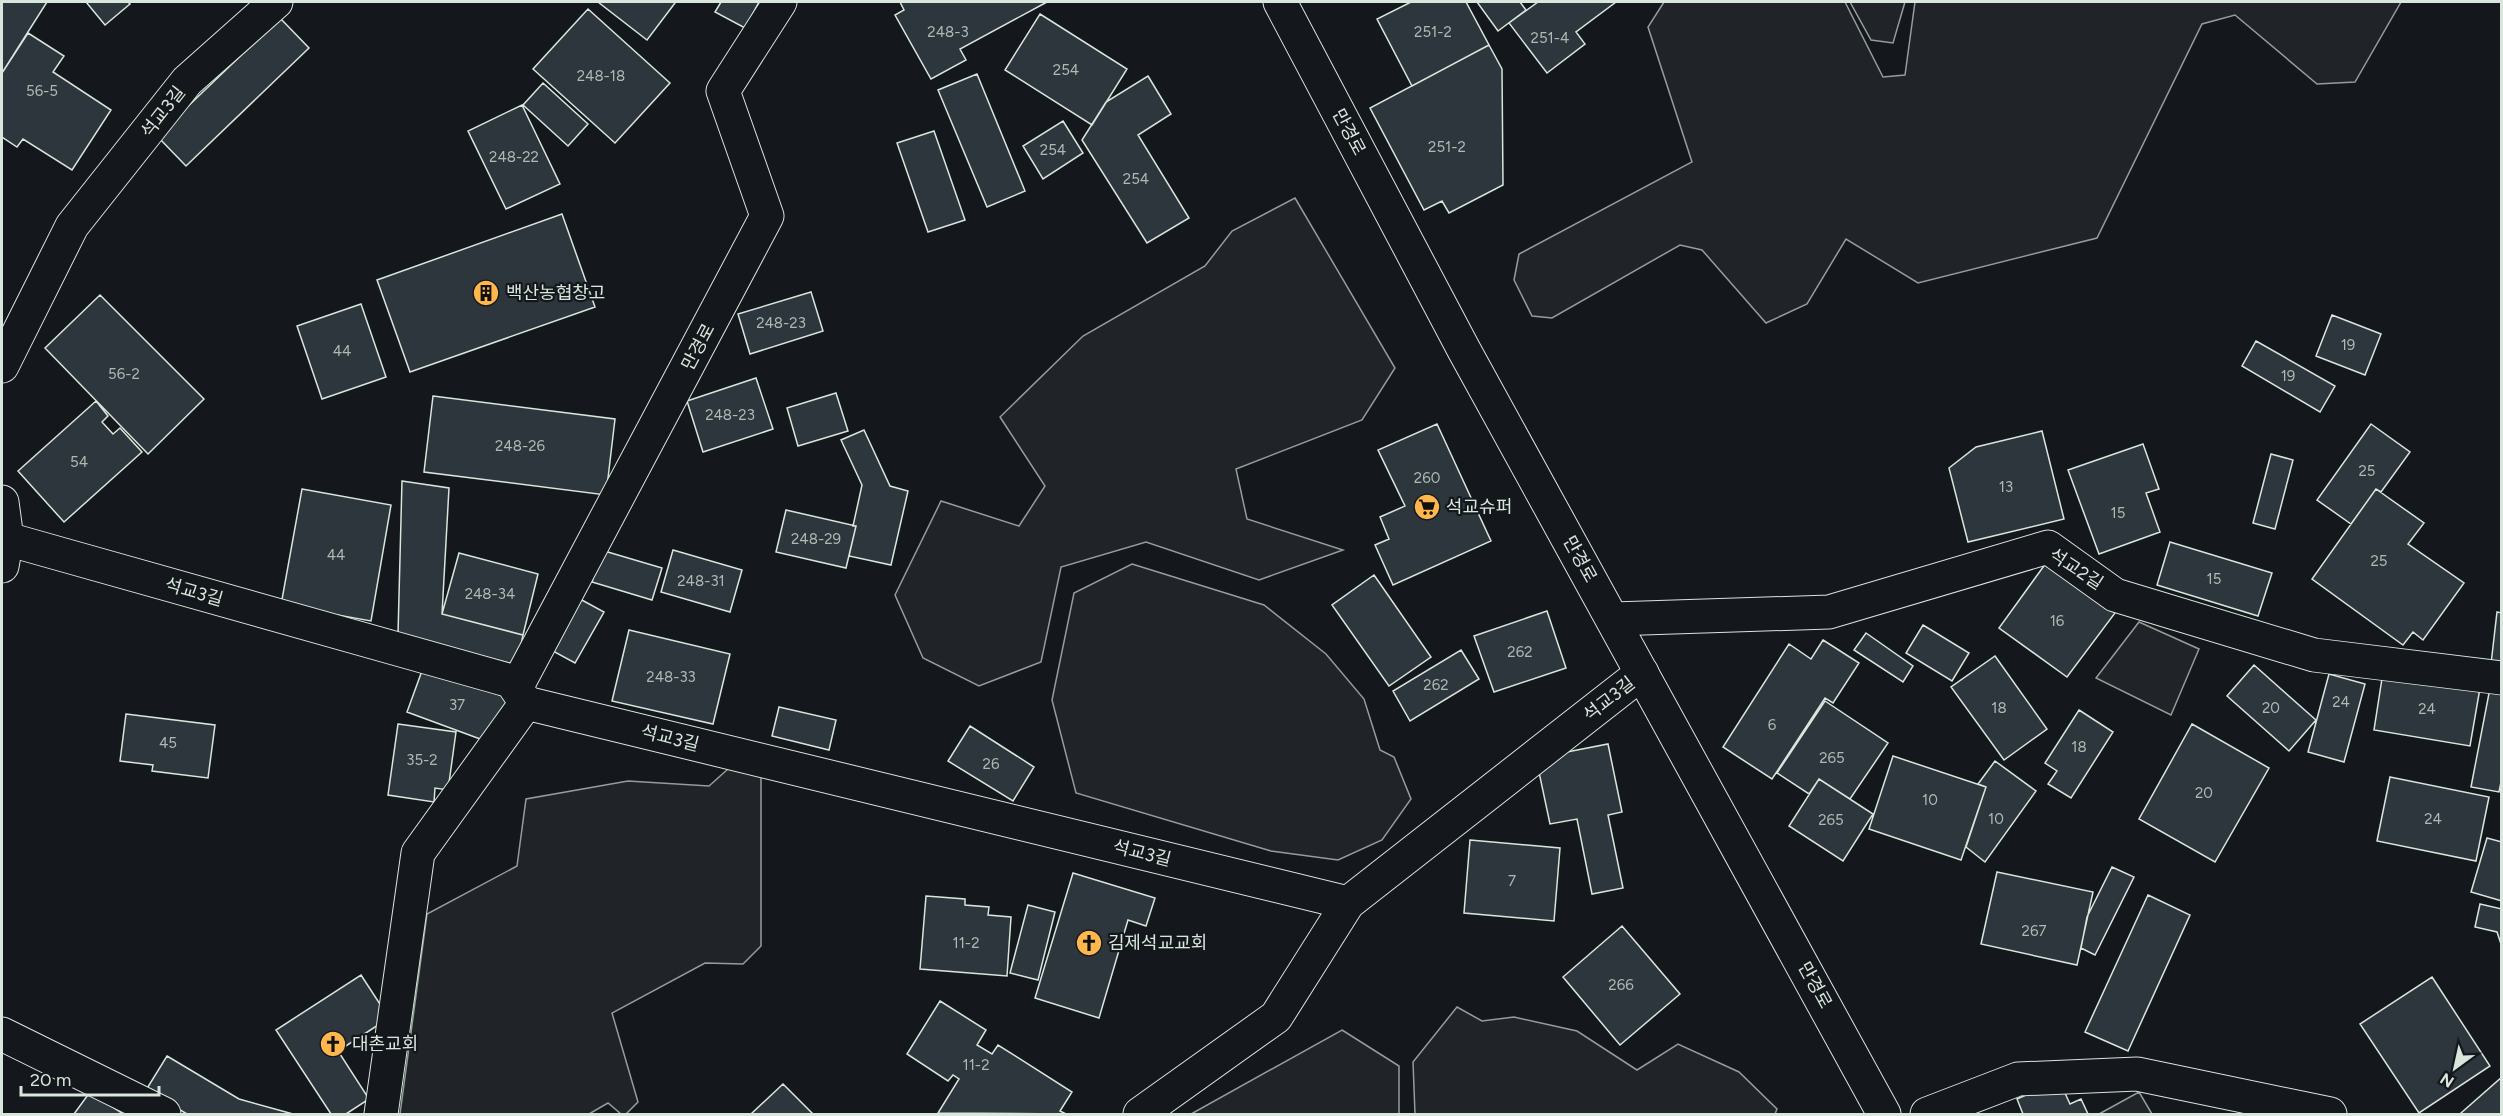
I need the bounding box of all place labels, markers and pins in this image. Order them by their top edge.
building icon: 백산농협창고 [471,278,501,308]
place label: 백산농협창고 [506,282,605,304]
supermarket icon: 석교슈퍼 [1412,492,1442,522]
place label: 석교슈퍼 [1446,496,1512,518]
church icon: 김제석교교회 [1074,928,1104,958]
place label: 김제석교교회 [1108,932,1207,954]
church icon: 대촌교회 [318,1029,348,1059]
place label: 대촌교회 [352,1033,418,1055]

